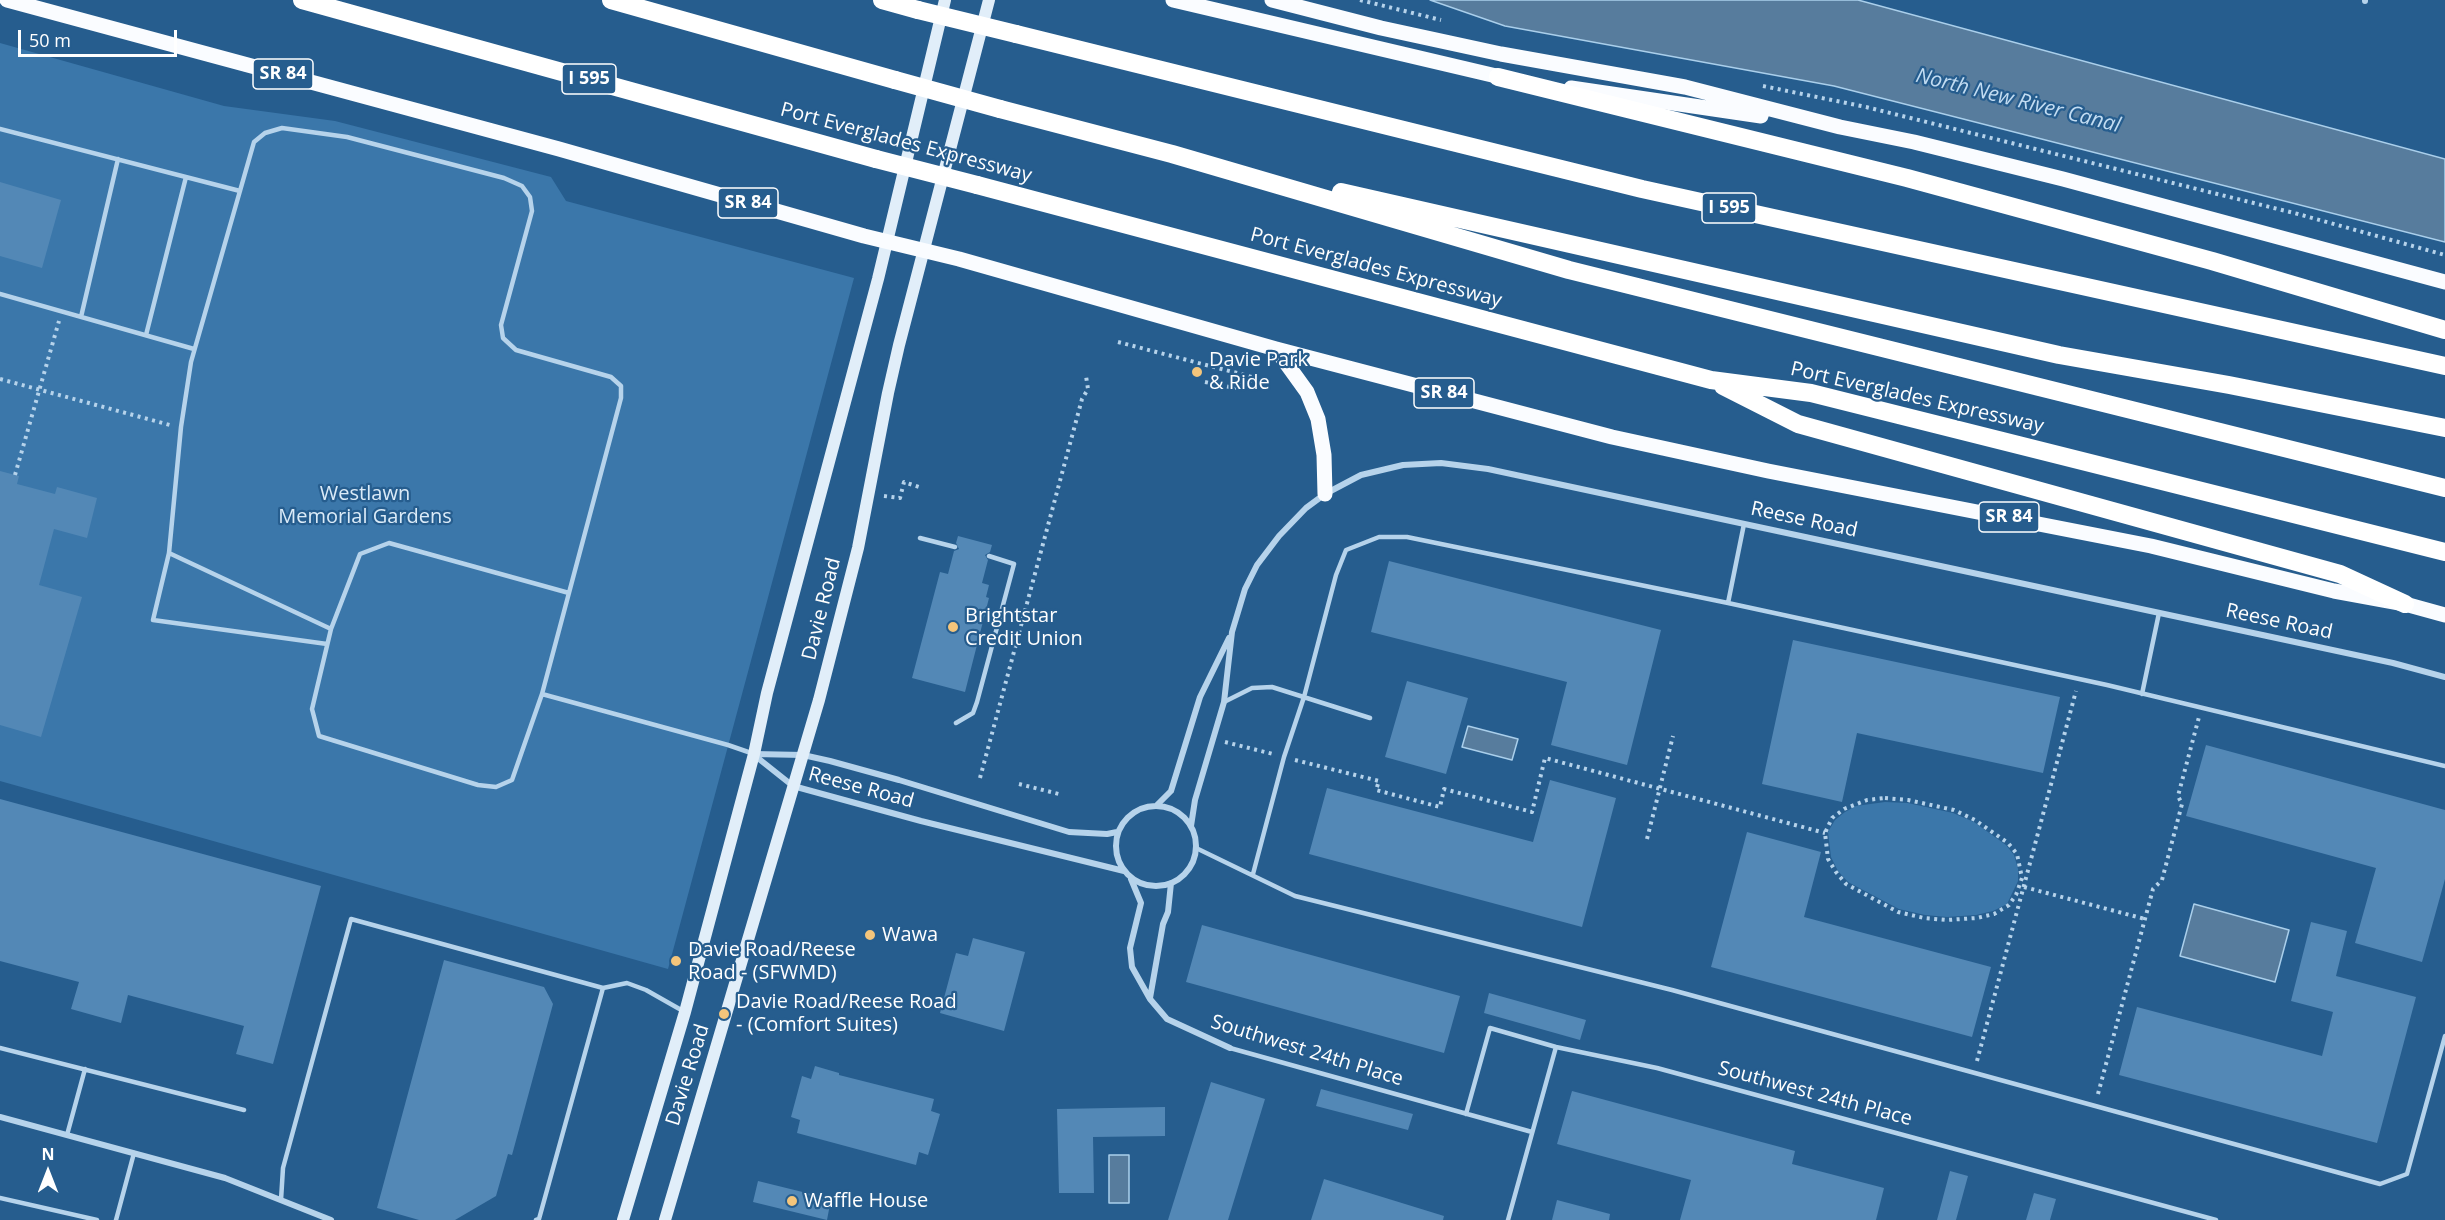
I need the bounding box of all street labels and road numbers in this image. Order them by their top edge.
road number: SR 84 [253,59,313,89]
road number: I 595 [562,64,616,94]
street label: Port Everglades Expressway [778,98,1034,188]
road number: SR 84 [718,188,778,218]
road number: I 595 [1702,193,1756,223]
street label: Port Everglades Expressway [1248,223,1504,313]
street label: Port Everglades Expressway [1788,357,2046,439]
road number: SR 84 [1414,378,1474,408]
street label: Reese Road [1748,497,1860,543]
road number: SR 84 [1979,502,2039,532]
street label: Davie Road [798,555,846,663]
street label: Reese Road [2223,599,2335,645]
street label: Reese Road [805,762,917,814]
street label: Southwest 24th Place [1208,1010,1406,1092]
street label: Davie Road [661,1021,715,1129]
street label: Southwest 24th Place [1715,1057,1915,1131]

